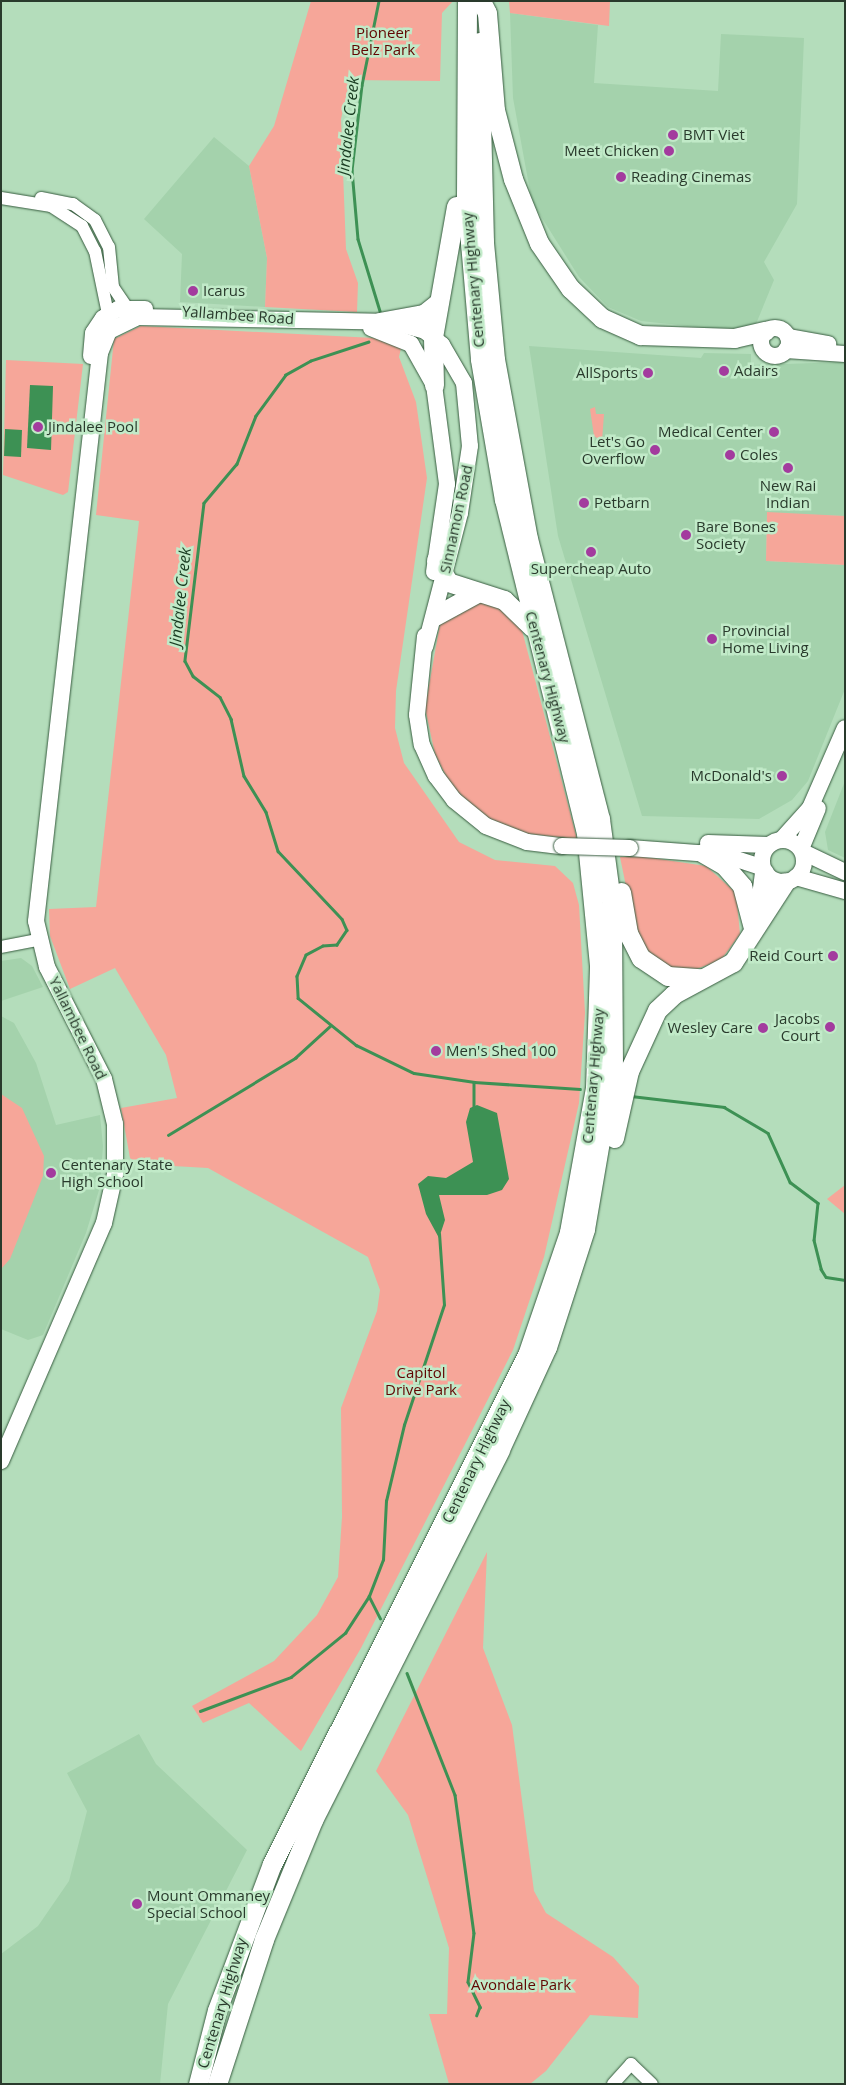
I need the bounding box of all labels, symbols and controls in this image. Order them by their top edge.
park label: Pioneer Belz Park [351,23,415,58]
water label: Jindalee Creek [333,76,363,176]
place label: BMT Viet [683,126,745,144]
marker: BMT Viet [667,129,679,141]
place label: Meet Chicken [564,142,659,160]
marker: Meet Chicken [663,145,675,157]
place label: Reading Cinemas [631,168,751,186]
marker: Reading Cinemas [615,171,627,183]
street label: Centenary Highway [458,212,488,348]
place label: Icarus [203,282,245,300]
marker: Icarus [187,285,199,297]
street label: Yallambee Road [181,302,295,328]
place label: Adairs [734,362,778,380]
place label: AllSports [576,364,638,382]
marker: Adairs [718,365,730,377]
marker: AllSports [642,367,654,379]
place label: Jindalee Pool [48,418,138,436]
marker: Jindalee Pool [32,421,44,433]
place label: Medical Center [658,423,763,441]
marker: Medical Center [767,425,781,439]
place label: Let's Go Overflow [582,432,645,467]
marker: Let's Go Overflow [649,444,661,456]
place label: Coles [740,446,778,464]
marker: Coles [724,449,736,461]
marker: New Rai Indian [782,462,794,474]
street label: Sinnamon Road [436,463,476,575]
place label: New Rai Indian [760,476,816,511]
place label: Petbarn [594,494,650,512]
marker: Petbarn [578,497,590,509]
place label: Bare Bones Society [696,517,776,552]
marker: Bare Bones Society [680,529,692,541]
marker: Supercheap Auto [585,546,597,558]
water label: Jindalee Creek [165,547,195,647]
place label: Supercheap Auto [531,560,651,578]
street label: Centenary Highway [522,609,574,745]
place label: Provincial Home Living [722,621,809,656]
marker: Provincial Home Living [706,633,718,645]
place label: McDonald's [690,767,772,785]
marker: McDonald's [776,770,788,782]
place label: Reid Court [749,947,823,965]
marker: Reid Court [827,950,839,962]
street label: Yallambee Road [45,974,111,1082]
street label: Centenary Highway [578,1008,608,1144]
place label: Jacobs Court [775,1009,820,1044]
place label: Wesley Care [668,1019,753,1037]
marker: Jacobs Court [824,1021,836,1033]
marker: Wesley Care [757,1022,769,1034]
place label: Men's Shed 100 [446,1042,556,1060]
marker: Men's Shed 100 [430,1045,442,1057]
place label: Centenary State High School [61,1155,173,1190]
marker: Centenary State High School [45,1167,57,1179]
park label: Capitol Drive Park [385,1363,457,1398]
street label: Centenary Highway [438,1396,514,1526]
place label: Mount Ommaney Special School [147,1886,270,1921]
marker: Mount Ommaney Special School [131,1898,143,1910]
street label: Centenary Highway [194,1936,250,2070]
park label: Avondale Park [471,1976,571,1994]

